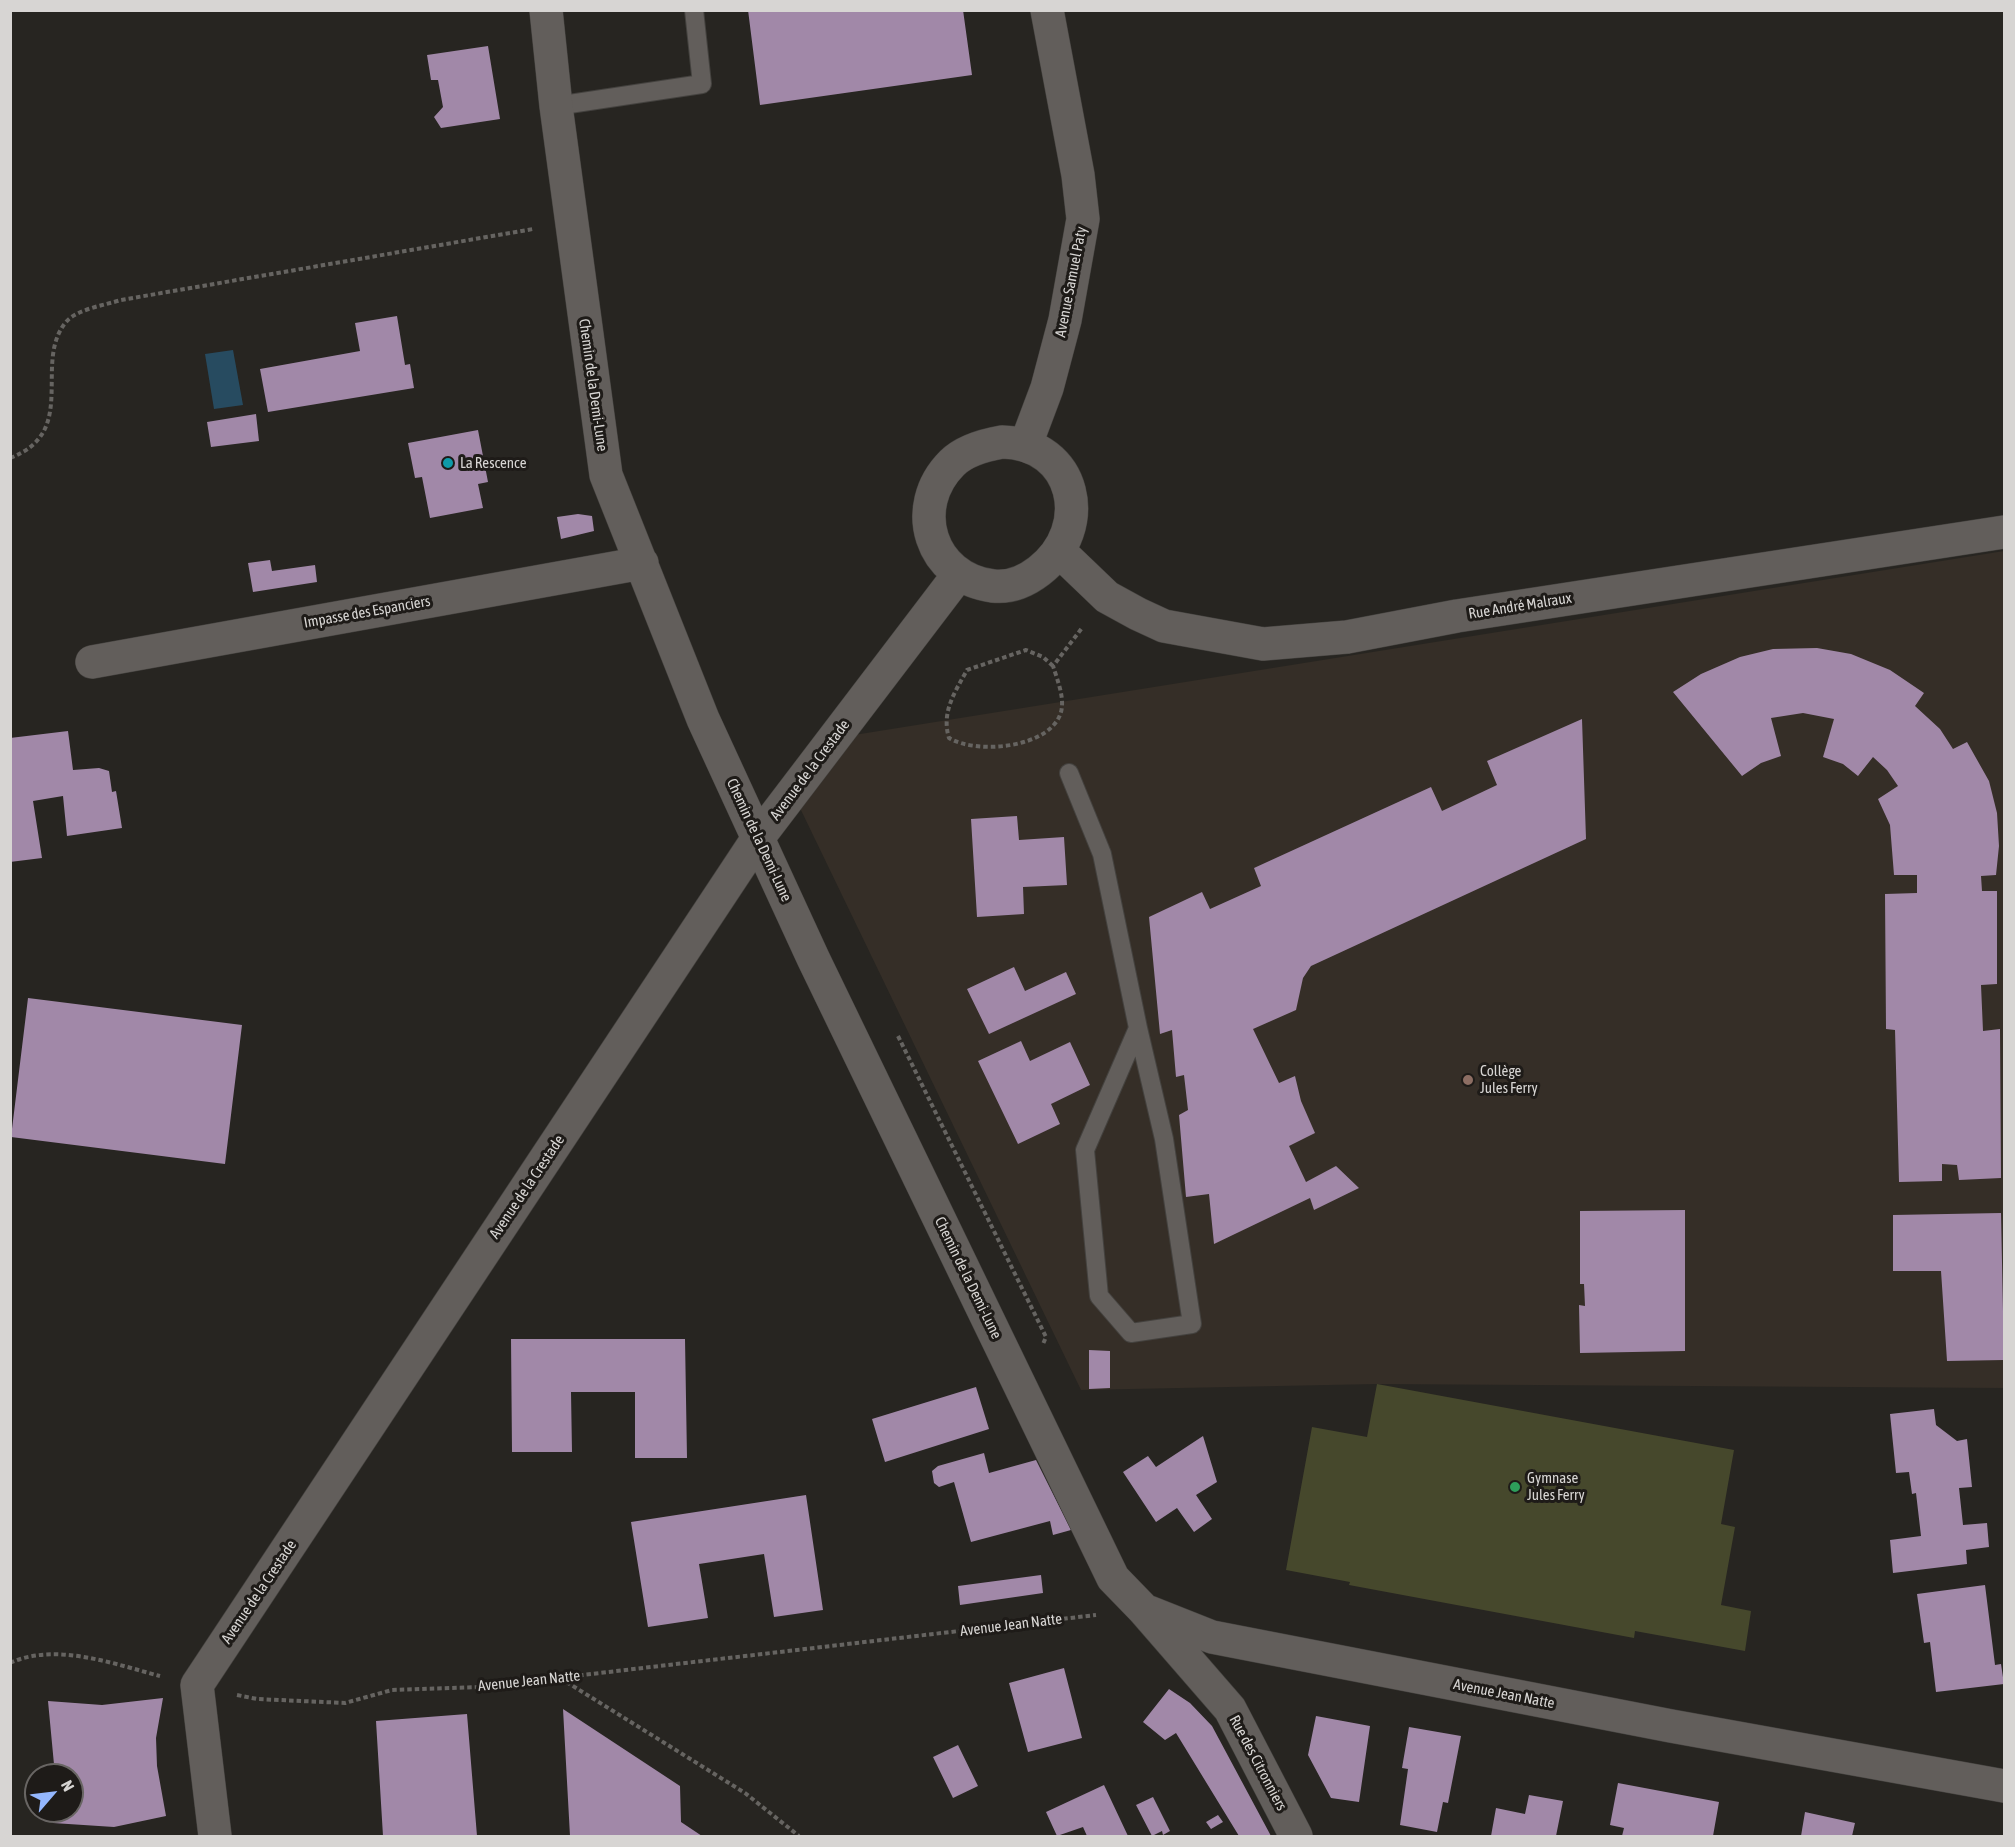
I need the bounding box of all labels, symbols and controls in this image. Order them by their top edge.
street label: Avenue Samuel Paty [1051,225,1091,339]
street label: Chemin de la Demi-Lune [575,318,611,452]
place label: La Rescence [460,454,526,472]
marker: La Rescence [441,456,455,470]
street label: Rue André Malraux [1467,589,1573,623]
street label: Impasse des Espanciers [302,592,432,632]
street label: Avenue de la Crestade [766,716,854,824]
street label: Chemin de la Demi-Lune [723,776,795,904]
place label: Collège Jules Ferry [1480,1062,1538,1097]
marker: Collège Jules Ferry [1461,1073,1475,1087]
street label: Avenue de la Crestade [486,1132,568,1242]
street label: Chemin de la Demi-Lune [931,1214,1005,1342]
place label: Gymnase Jules Ferry [1527,1469,1585,1504]
marker: Gymnase Jules Ferry [1508,1480,1522,1494]
street label: Avenue de la Crestade [218,1537,300,1647]
street label: Avenue Jean Natte [959,1610,1063,1640]
street label: Avenue Jean Natte [477,1667,581,1695]
street label: Avenue Jean Natte [1452,1675,1556,1713]
street label: Rue des Citronniers [1225,1712,1291,1814]
north arrow [24,1763,84,1823]
text: N [58,1777,78,1794]

